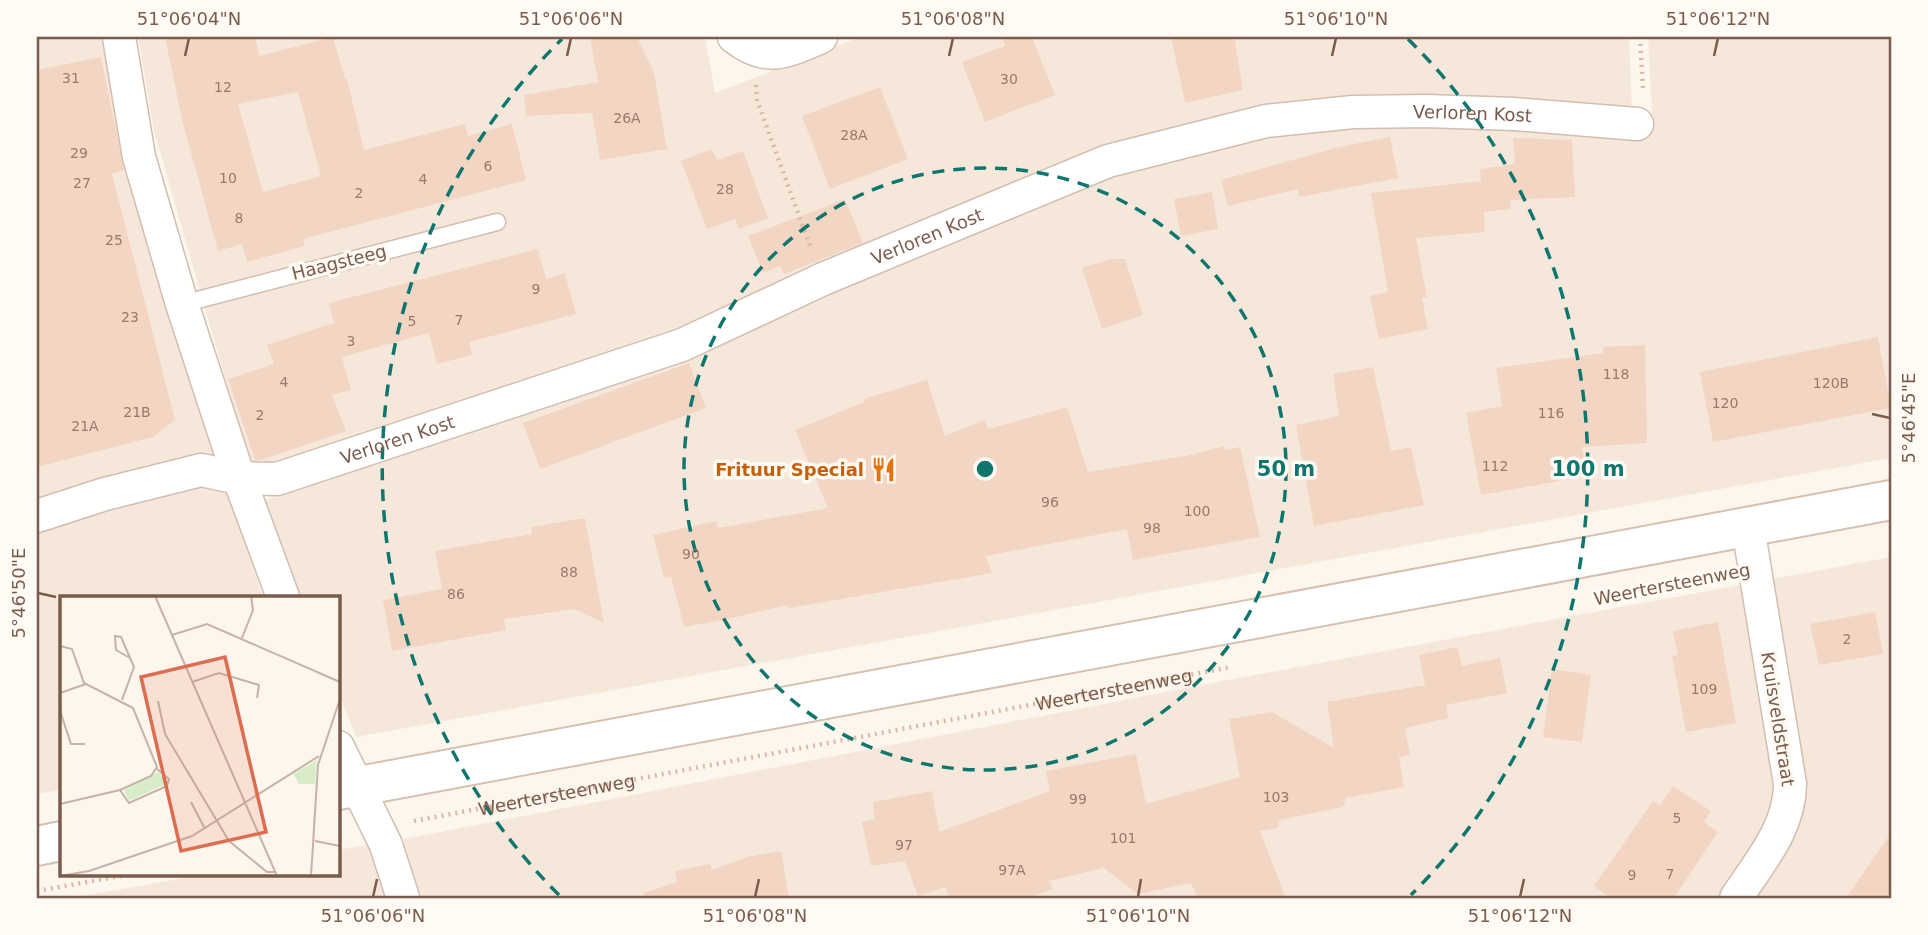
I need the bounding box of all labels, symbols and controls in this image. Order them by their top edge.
text: 51°06'04"N [137,8,241,29]
text: 51°06'06"N [519,8,623,29]
text: 51°06'08"N [901,8,1005,29]
text: 51°06'10"N [1284,8,1388,29]
text: 51°06'12"N [1666,8,1770,29]
house number: 31 [62,70,80,86]
house number: 30 [1000,71,1018,87]
house number: 12 [214,79,232,95]
street label: Verloren Kost [1413,100,1533,126]
house number: 26A [613,110,641,126]
house number: 28A [840,127,868,143]
house number: 29 [70,145,88,161]
house number: 6 [484,158,493,174]
house number: 10 [219,170,237,186]
house number: 4 [419,171,428,187]
house number: 27 [73,175,91,191]
house number: 28 [716,181,734,197]
house number: 2 [355,185,363,201]
street label: Verloren Kost [868,204,986,268]
house number: 8 [235,210,243,226]
house number: 25 [105,232,123,248]
street label: Haagsteeg [289,240,389,284]
house number: 9 [532,281,540,297]
house number: 23 [121,309,139,325]
house number: 7 [455,312,463,328]
house number: 5 [408,313,416,329]
house number: 3 [347,333,355,349]
house number: 118 [1603,366,1629,382]
text: 5°46'45"E [1898,373,1919,463]
house number: 4 [280,374,289,390]
house number: 120B [1813,375,1849,391]
house number: 120 [1712,395,1738,411]
house number: 21B [123,404,151,420]
house number: 116 [1538,405,1564,421]
house number: 2 [256,407,264,423]
street label: Verloren Kost [337,411,457,468]
house number: 21A [71,418,99,434]
restaurant icon: Frituur Special [870,455,898,483]
centre of rings [973,457,997,481]
text: 50 m [1257,457,1315,481]
text: 100 m [1551,457,1625,481]
house number: 112 [1482,458,1508,474]
place label: Frituur Special [715,459,864,480]
house number: 96 [1041,494,1059,510]
house number: 100 [1184,503,1210,519]
house number: 98 [1143,520,1161,536]
house number: 90 [682,546,700,562]
text: 5°46'50"E [8,548,29,638]
street label: Weertersteenweg [1592,559,1752,609]
house number: 88 [560,564,578,580]
house number: 86 [447,586,465,602]
inset map [60,596,340,876]
house number: 2 [1843,631,1851,647]
street label: Kruisveldstraat [1757,650,1799,788]
street label: Weertersteenweg [1034,664,1194,714]
house number: 109 [1691,681,1717,697]
street label: Weertersteenweg [476,769,637,819]
house number: 103 [1263,789,1289,805]
house number: 99 [1069,791,1087,807]
house number: 5 [1673,810,1681,826]
house number: 101 [1110,830,1136,846]
house number: 97 [895,837,913,853]
house number: 97A [998,862,1026,878]
house number: 7 [1666,866,1674,882]
house number: 9 [1628,867,1636,883]
text: 51°06'06"N [321,905,425,926]
text: 51°06'08"N [703,905,807,926]
text: 51°06'10"N [1086,905,1190,926]
text: 51°06'12"N [1468,905,1572,926]

